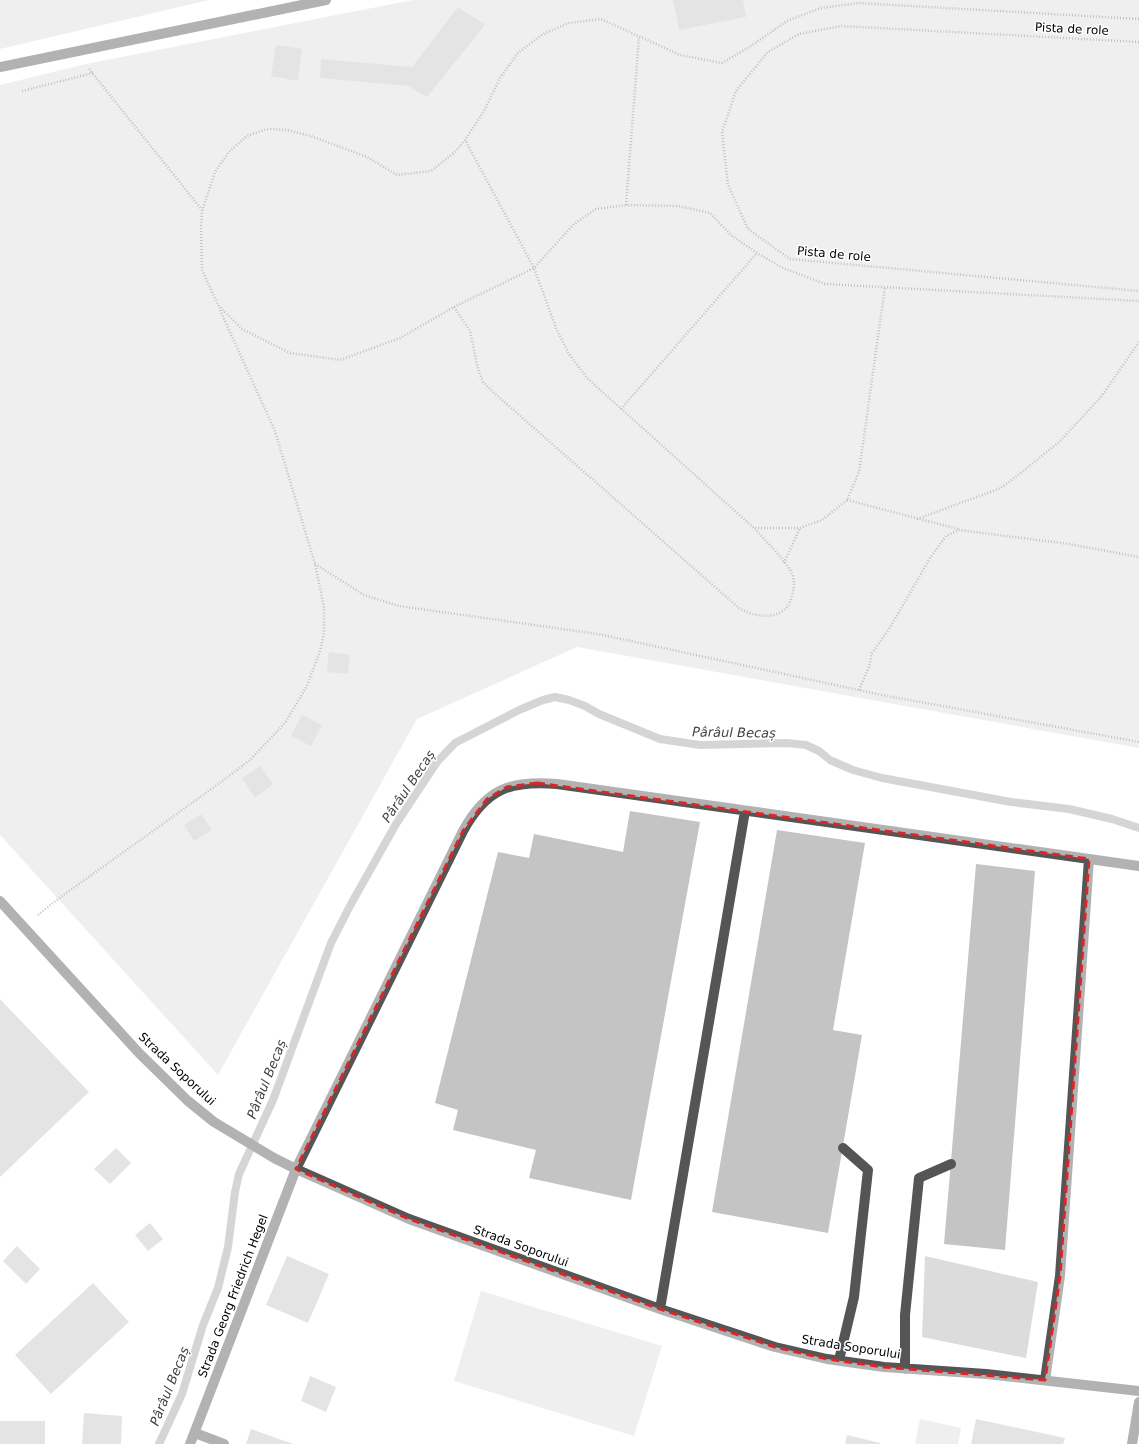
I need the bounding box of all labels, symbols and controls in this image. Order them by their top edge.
street label: Pista de role [1035,20,1109,38]
street label: Pista de role [797,244,871,264]
water label: Pârâul Becaș [692,724,776,741]
water label: Pârâul Becaș [379,747,438,825]
street label: Strada Soporului [136,1030,218,1108]
water label: Pârâul Becaș [244,1037,289,1121]
street label: Strada Georg Friedrich Hegel [195,1212,271,1380]
street label: Strada Soporului [472,1222,570,1270]
street label: Strada Soporului [800,1332,902,1362]
water label: Pârâul Becaș [147,1344,192,1428]

